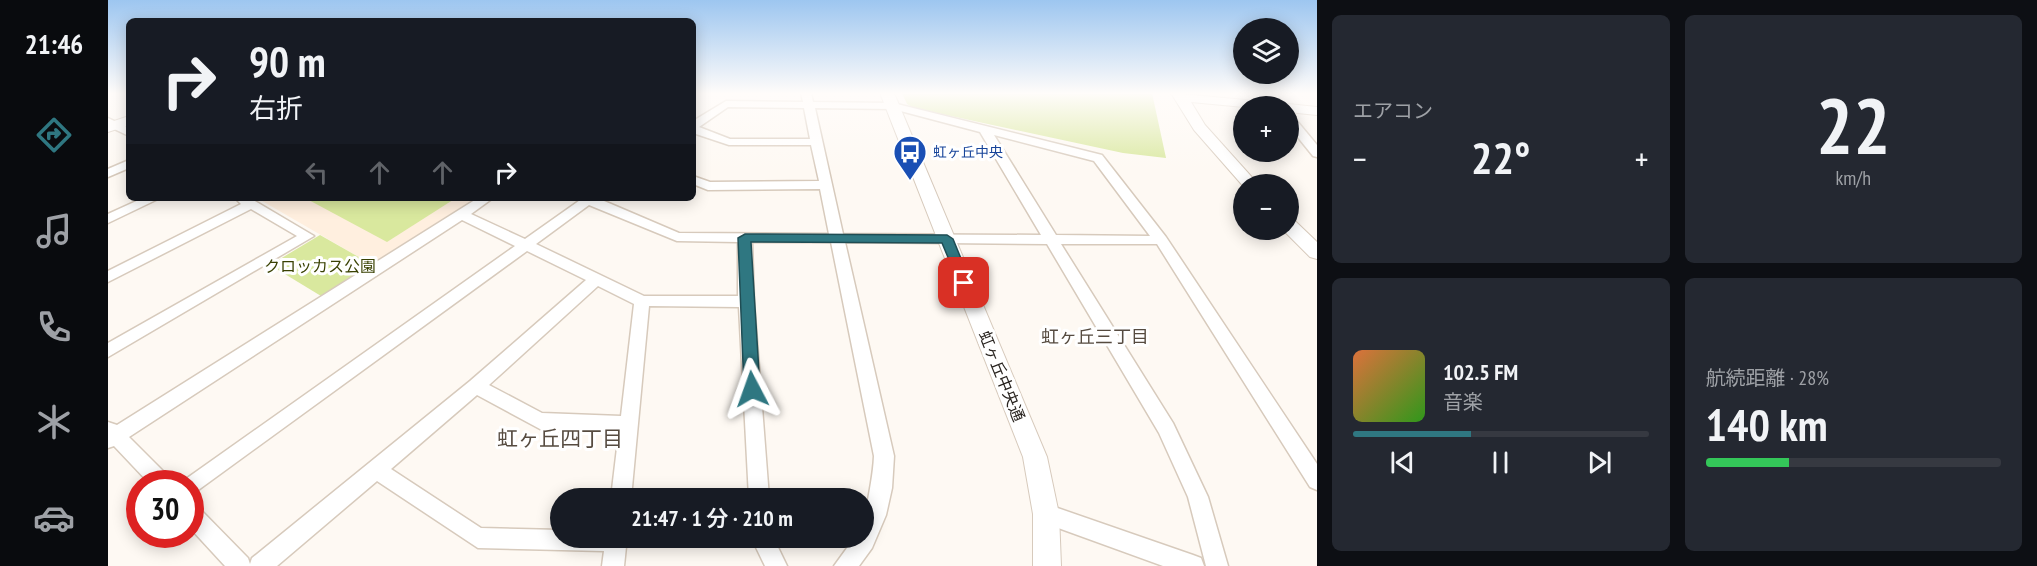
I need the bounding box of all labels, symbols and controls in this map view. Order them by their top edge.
map controls [1233,18,1299,240]
button: layers [1233,18,1299,84]
text: 21:46 [25,27,83,61]
text: 90 m [249,34,326,89]
icon: right [150,42,228,120]
text: 22 [1816,75,1891,176]
text: 右折 [249,91,303,125]
button: + [1233,96,1299,162]
text: エアコン [1353,98,1433,124]
icon: directions [33,114,75,156]
text: 22° [1471,128,1530,186]
bus stop icon: 虹ヶ丘中央 [892,134,928,181]
text: − [1353,137,1367,180]
text: + [1635,137,1649,180]
place label: 虹ヶ丘中央 [933,143,1003,161]
icon: left [300,156,333,189]
icon: ahead [363,156,396,189]
icon: ahead [426,156,459,189]
icon: right [489,156,522,189]
text: km/h [1836,165,1871,191]
button: − [1233,174,1299,240]
icon: music [33,210,75,252]
park label: クロッカス公園 [264,256,376,276]
pin [938,257,989,308]
icon: arrive [947,266,980,299]
icon: phone [33,306,75,348]
district label: 虹ヶ丘三丁目 [1041,325,1149,348]
street label: 虹ヶ丘中央通 [975,328,1029,424]
position arrow [720,357,784,421]
text: 102.5 FM [1443,358,1518,386]
text: 航続距離 · 28% [1706,365,1829,391]
text: 音楽 [1443,389,1483,415]
text: 140 km [1706,395,1828,453]
icon: climate [33,401,75,443]
district label: 虹ヶ丘四丁目 [497,425,623,452]
icon: previous [1386,446,1419,479]
icon: pause [1484,446,1517,479]
icon: next [1583,446,1616,479]
speed limit sign: 30 [126,470,204,548]
icon: car [33,497,75,539]
text: 21:47 · 1 分 · 210 m [631,504,793,532]

